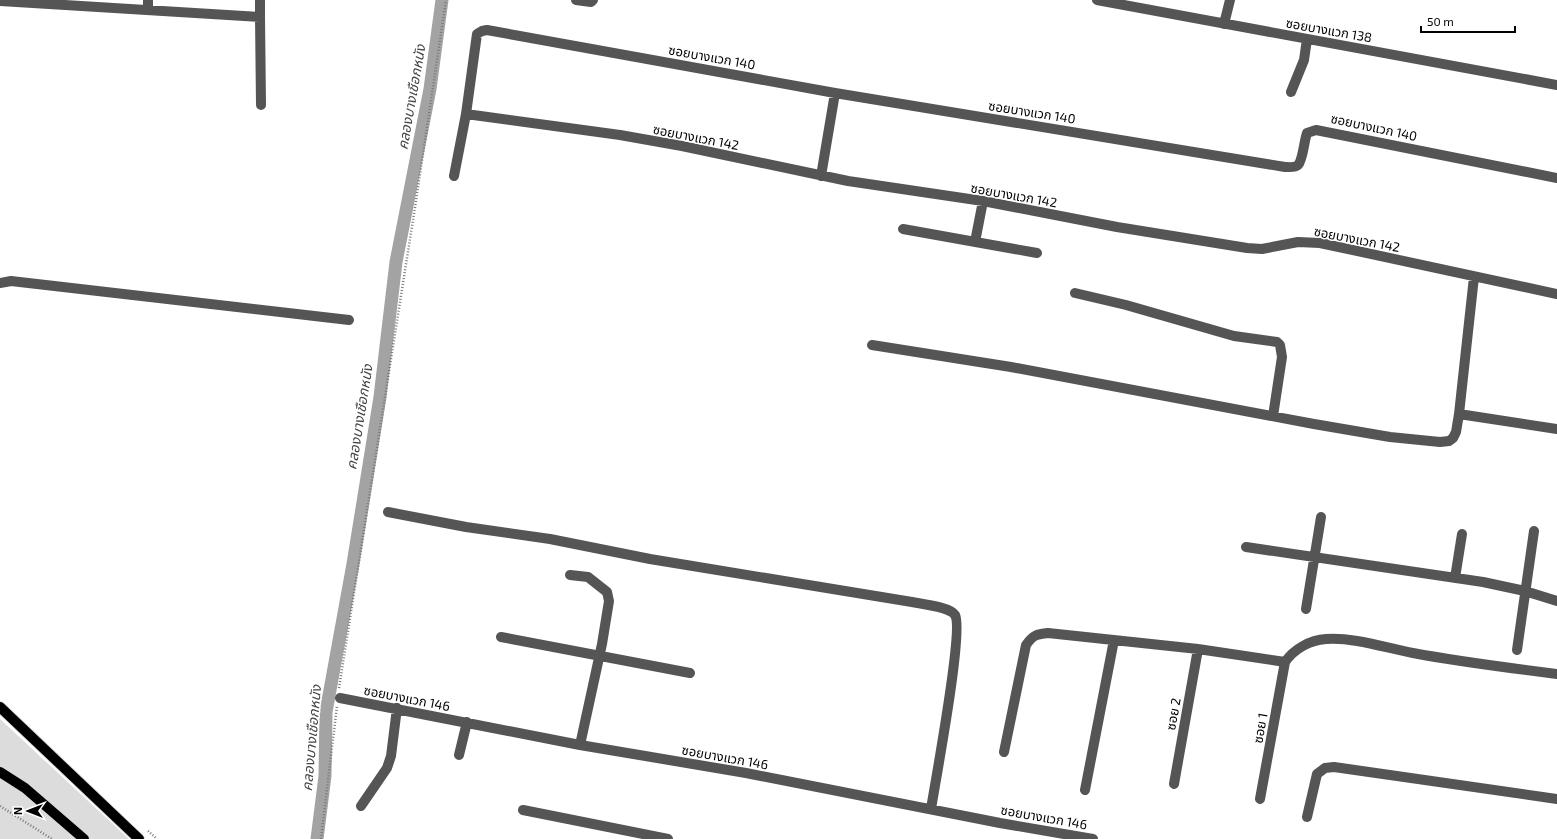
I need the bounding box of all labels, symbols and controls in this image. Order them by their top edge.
scale bar [1421,8,1515,34]
text: 50 m [1427,14,1454,28]
street label: ซอยบางแวก 138 [1285,15,1373,45]
street label: ซอยบางแวก 140 [667,41,757,73]
water label: คลองบางเชือกหนัง [393,42,429,151]
street label: ซอยบางแวก 140 [987,97,1077,127]
street label: ซอยบางแวก 140 [1329,110,1419,144]
street label: ซอยบางแวก 142 [652,121,740,153]
street label: ซอยบางแวก 142 [970,180,1058,210]
street label: ซอยบางแวก 142 [1313,223,1401,255]
water label: คลองบางเชือกหนัง [342,362,376,471]
street label: ซอยบางแวก 146 [363,682,451,714]
water label: คลองบางเชือกหนัง [298,683,324,792]
street label: ซอย 2 [1162,697,1184,731]
street label: ซอย 1 [1249,712,1271,744]
street label: ซอยบางแวก 146 [681,742,769,772]
north arrow [8,791,48,831]
street label: ซอยบางแวก 146 [1000,802,1088,832]
text: N [11,807,24,815]

